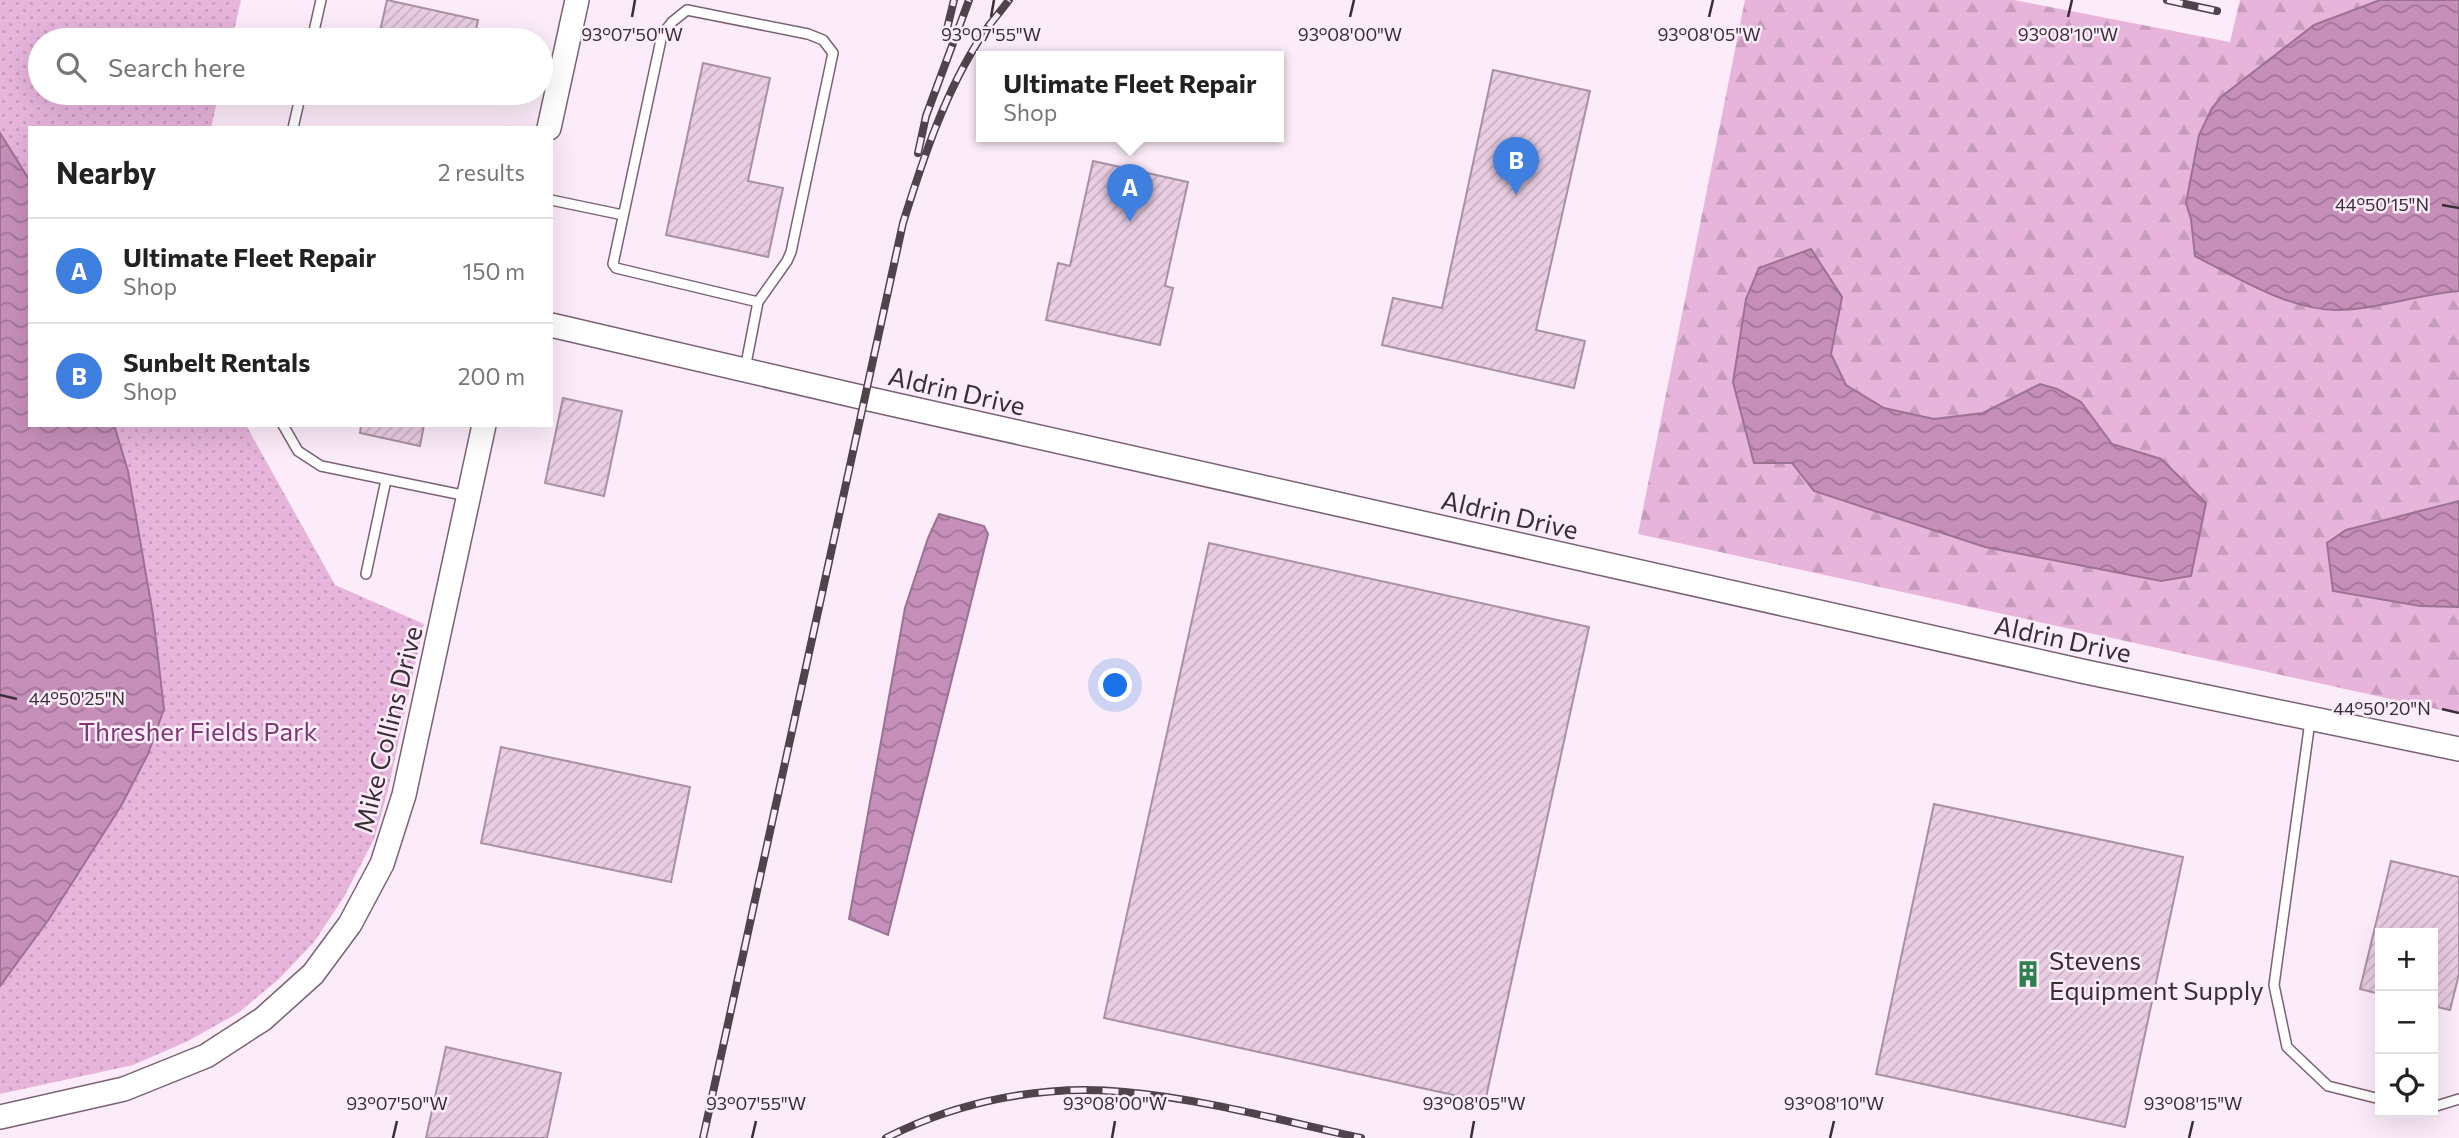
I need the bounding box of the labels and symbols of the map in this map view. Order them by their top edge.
text: 93°07'50"W [581,23,683,45]
text: 93°07'55"W [941,23,1041,45]
text: 93°08'00"W [1298,23,1402,45]
text: 93°08'05"W [1657,23,1761,45]
text: 93°08'10"W [2018,23,2118,45]
pin: B [1493,137,1539,195]
pin: A [1107,164,1153,222]
text: 44°50'15"N [2335,193,2429,215]
street label: Aldrin Drive [886,359,1028,421]
street label: Aldrin Drive [1439,483,1581,545]
street label: Aldrin Drive [1992,608,2134,668]
street label: Mike Collins Drive [346,623,428,835]
your location [1098,668,1132,702]
text: 44°50'25"N [29,687,125,709]
text: 44°50'20"N [2333,697,2431,719]
park label: Thresher Fields Park [78,715,318,746]
place label: Stevens Equipment Supply [2049,944,2264,1005]
building icon: Stevens Equipment Supply [2013,959,2043,989]
text: 93°07'50"W [346,1092,448,1114]
text: 93°07'55"W [706,1092,806,1114]
text: 93°08'00"W [1063,1092,1167,1114]
text: 93°08'05"W [1422,1092,1526,1114]
text: 93°08'10"W [1784,1092,1884,1114]
text: 93°08'15"W [2144,1092,2242,1114]

